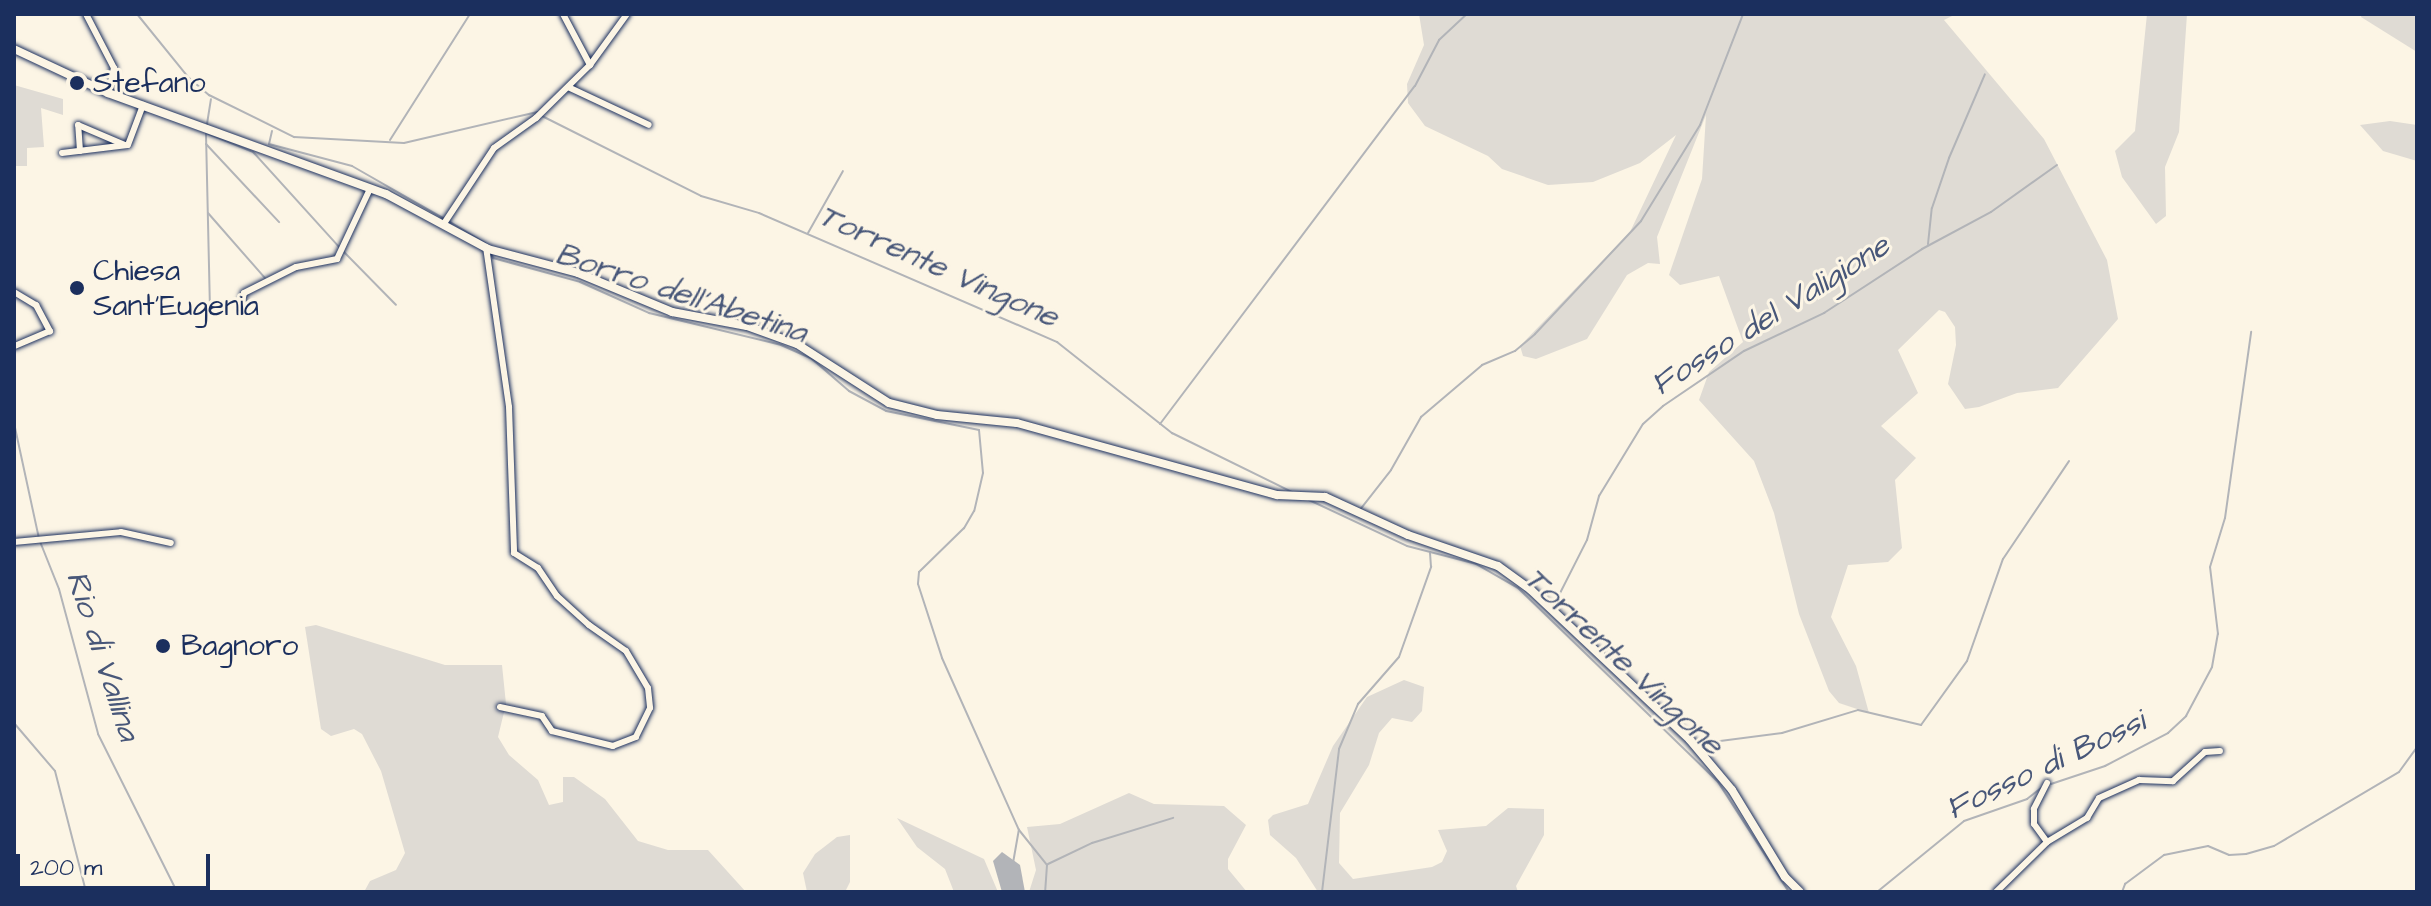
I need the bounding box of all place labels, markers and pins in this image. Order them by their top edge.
place label: Stefano [93,65,206,101]
marker: Stefano [68,74,86,92]
place label: Chiesa Sant'Eugenia [93,253,259,324]
marker: Chiesa Sant'Eugenia [68,279,86,297]
place label: Bagnoro [181,628,298,664]
marker: Bagnoro [152,635,174,657]

